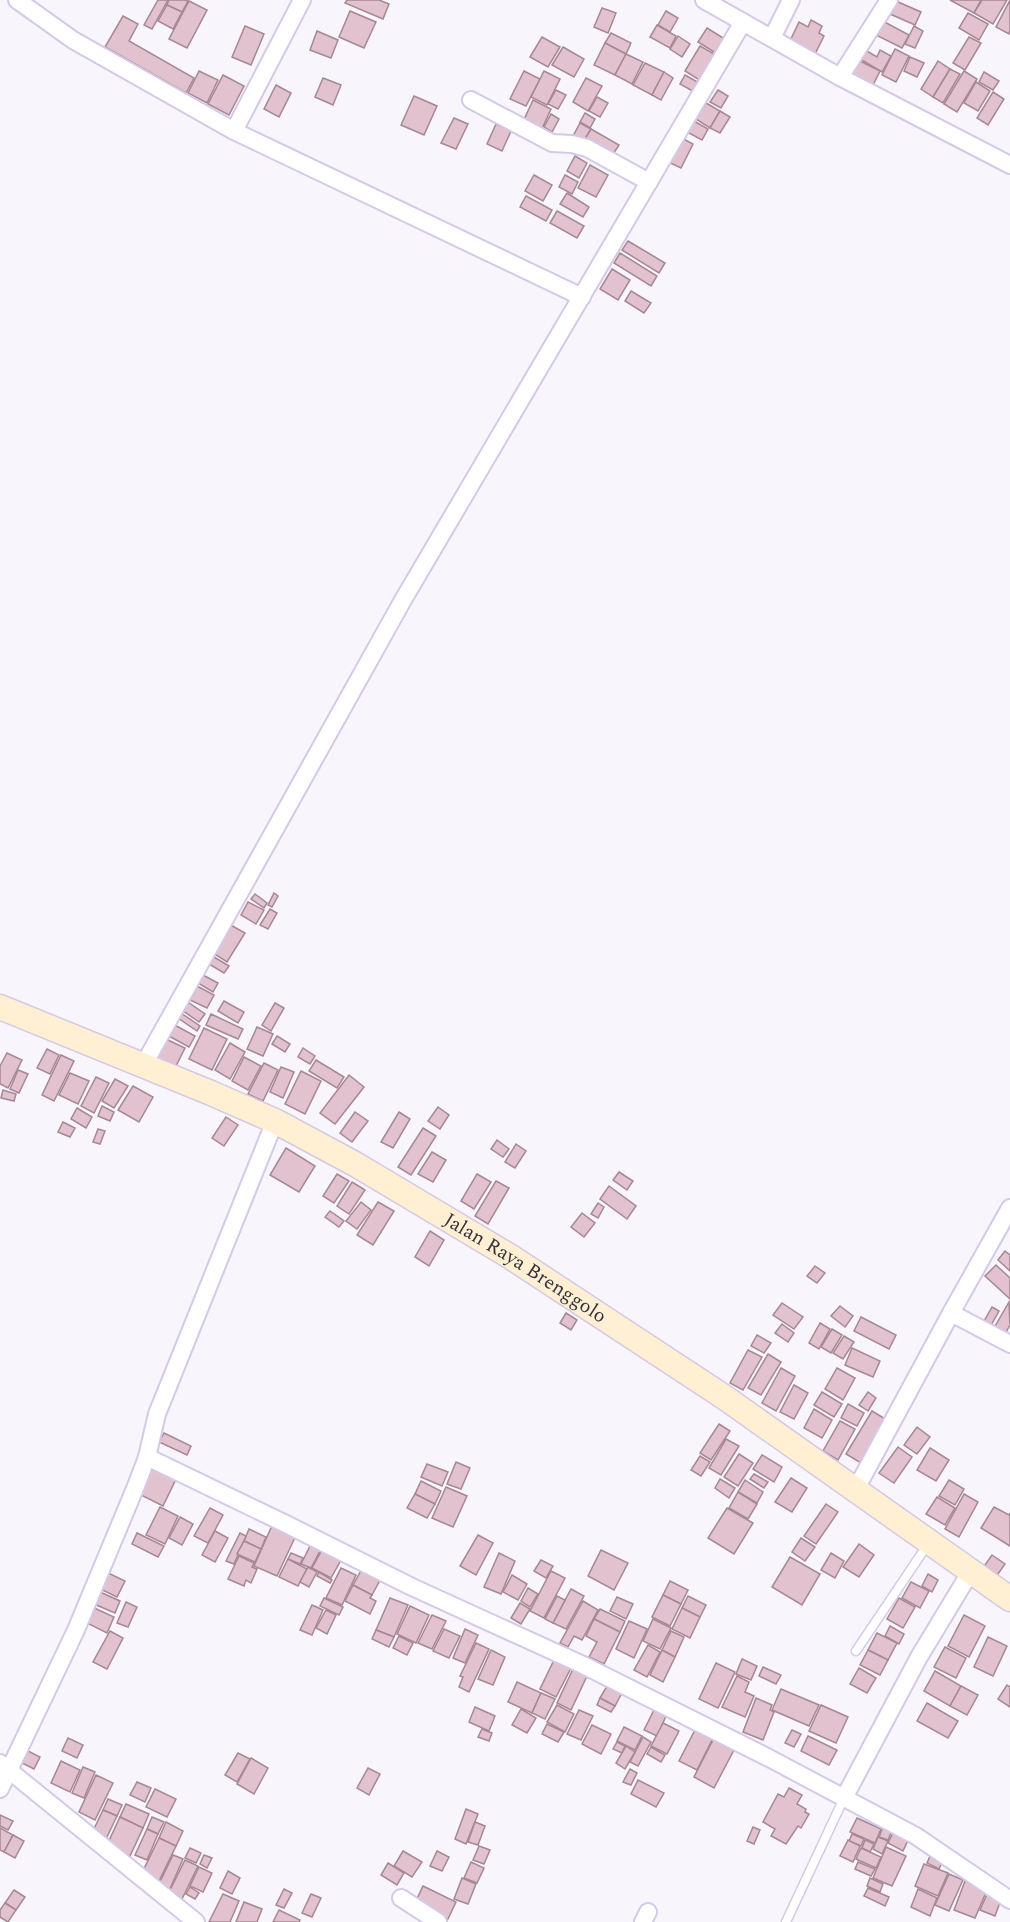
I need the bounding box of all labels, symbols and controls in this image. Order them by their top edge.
street label: Jalan Raya Brenggolo [438,1205,613,1331]

